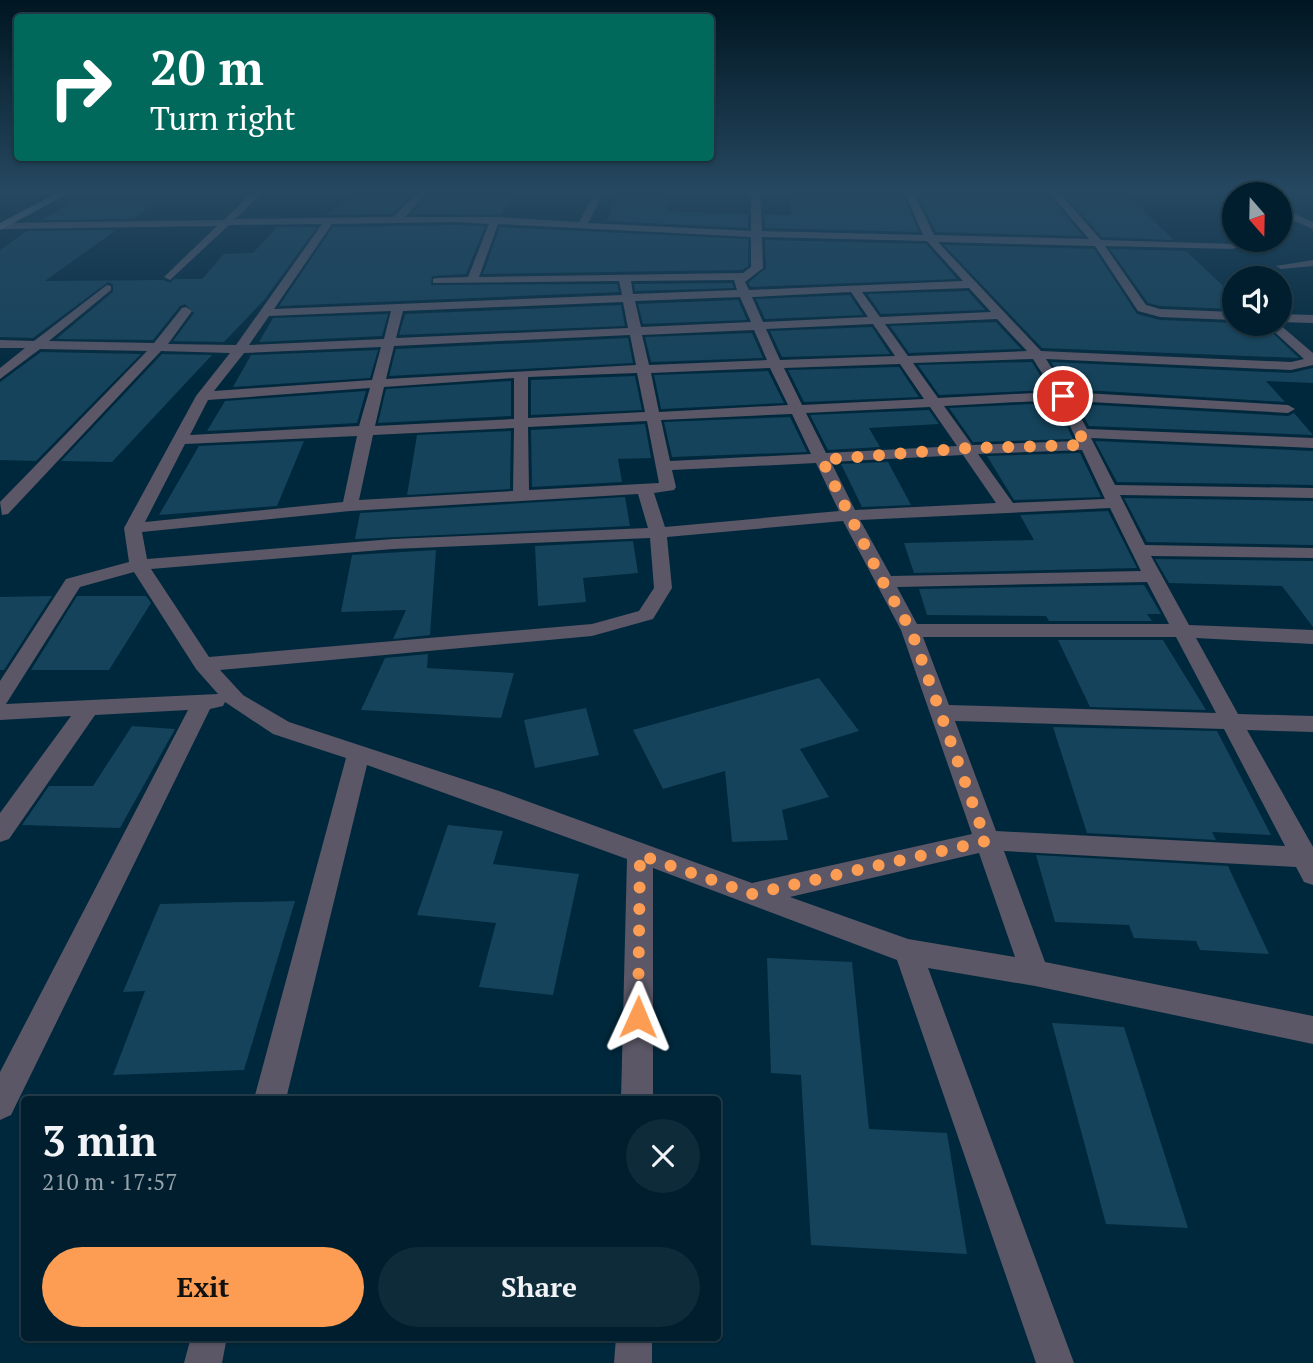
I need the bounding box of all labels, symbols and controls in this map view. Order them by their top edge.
text: 20 m [150,34,264,99]
icon: right [35,42,126,133]
text: Turn right [150,97,296,139]
north arrow [1222,182,1292,252]
map controls [1222,182,1292,336]
button: sound [1222,266,1292,336]
pin [1033,366,1093,426]
icon: arrive [1044,377,1082,415]
position arrow [601,980,675,1054]
text: 3 min [42,1112,157,1168]
button: close [626,1119,700,1193]
text: 210 m · 17:57 [42,1166,177,1197]
button: Exit [42,1247,364,1327]
button: Share [378,1247,700,1327]

